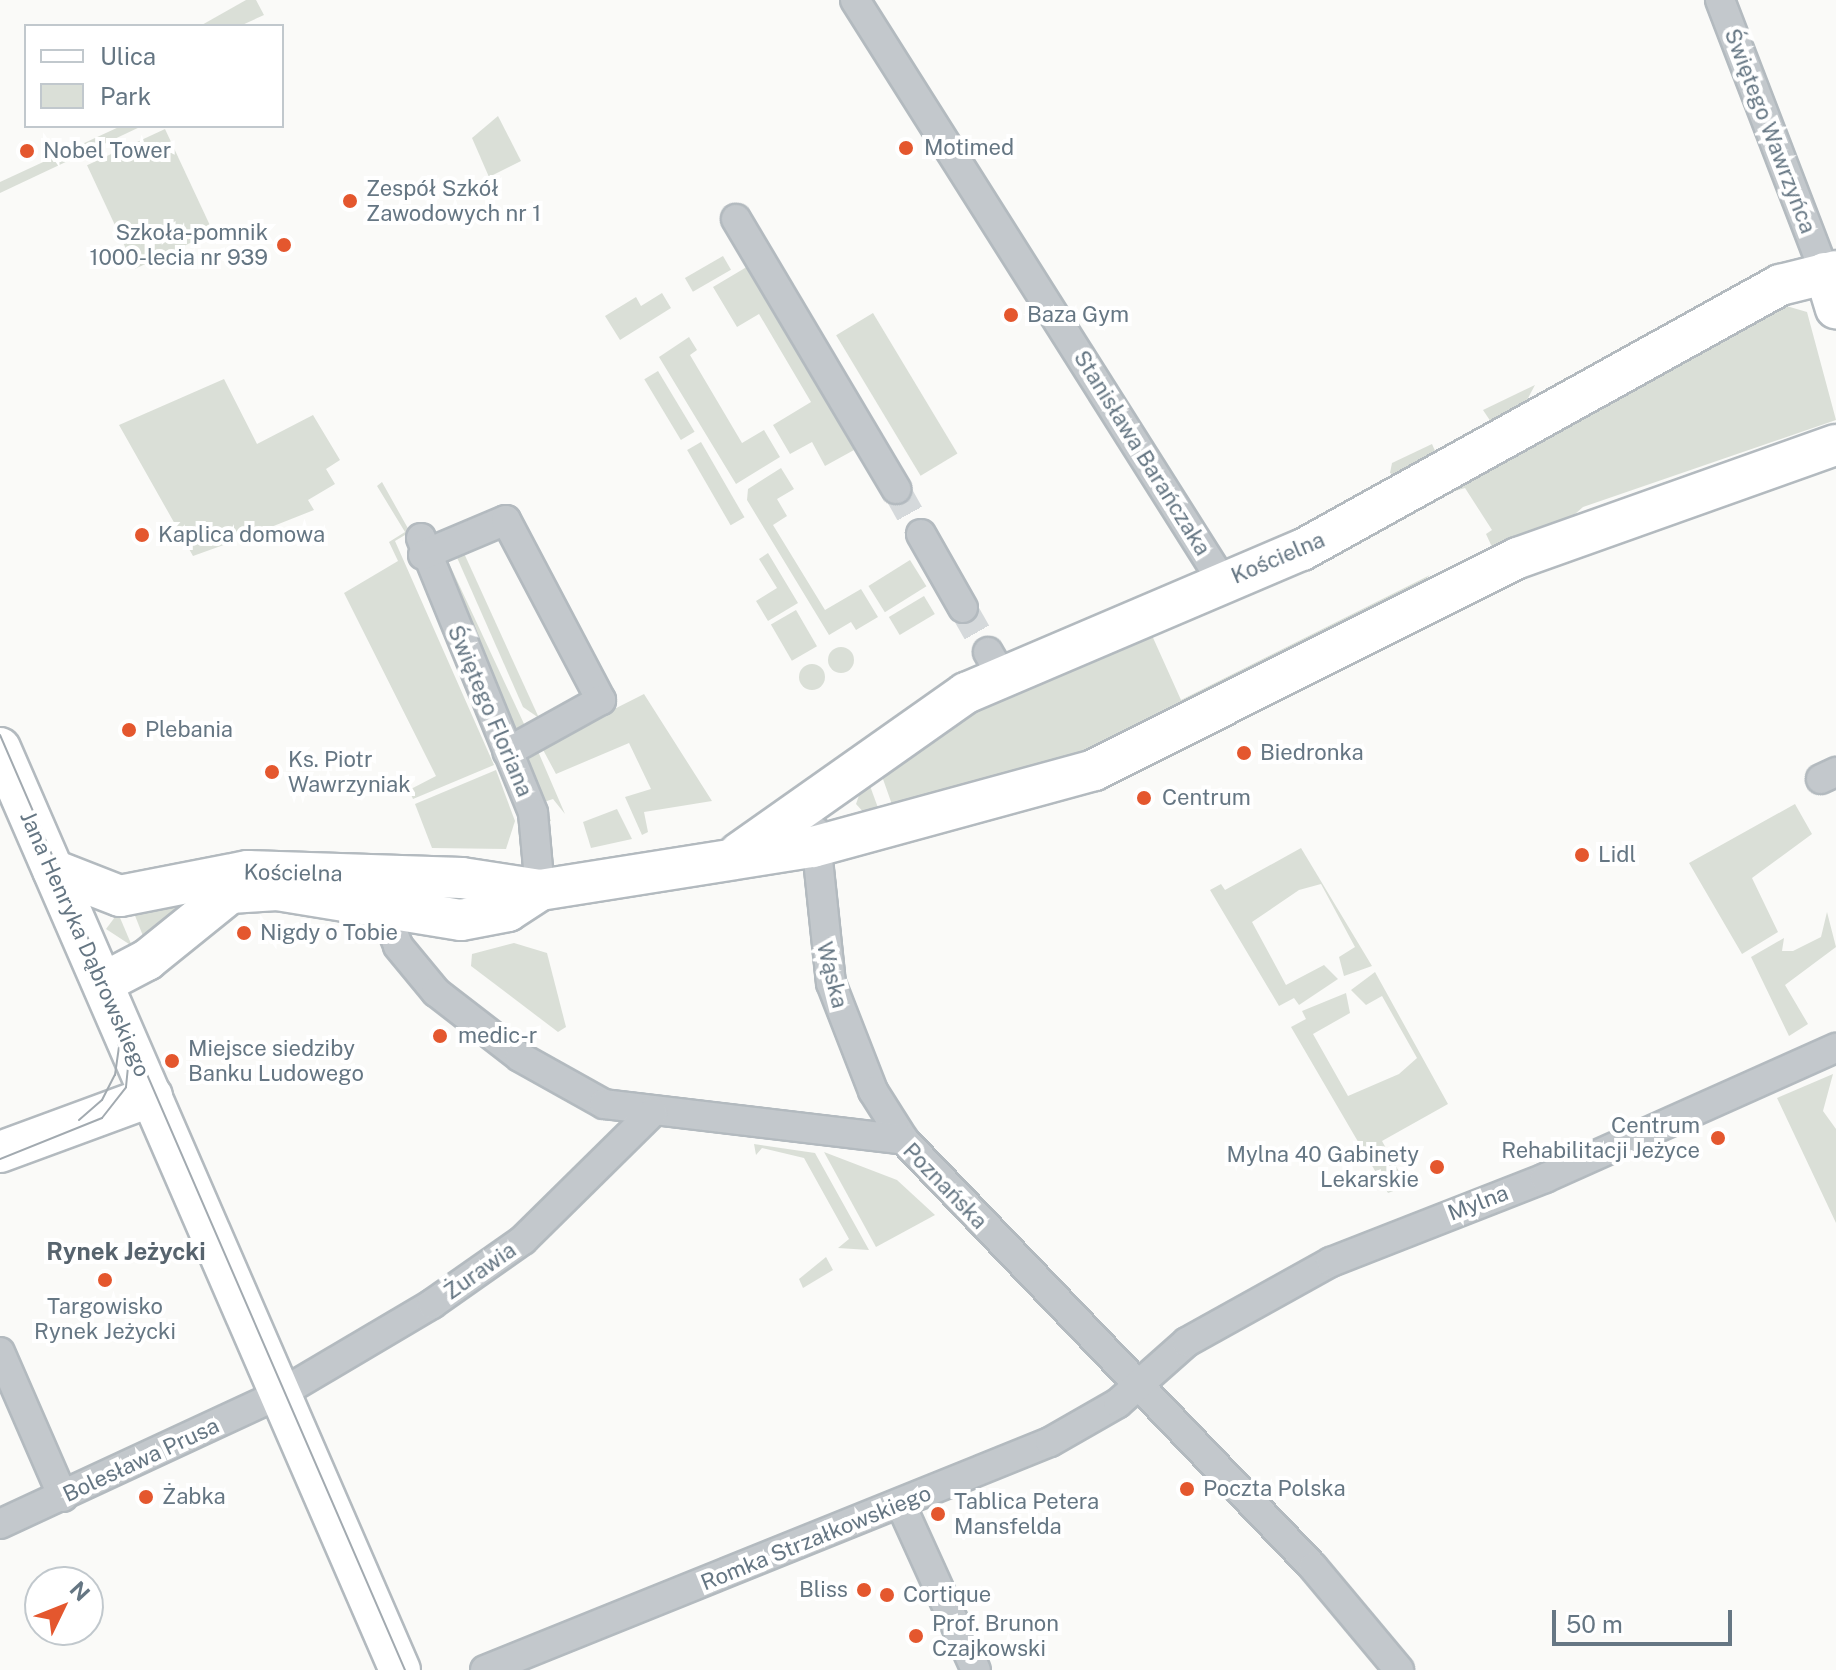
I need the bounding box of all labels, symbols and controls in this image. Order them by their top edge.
legend [24,24,284,128]
street label: Świętego Wawrzyńca [1719,25,1821,237]
text: Ulica [100,42,156,70]
text: Park [100,82,151,110]
place label: Motimed [924,135,1014,161]
marker: Motimed [895,137,917,159]
place label: Nobel Tower [43,138,171,164]
marker: Nobel Tower [18,142,36,160]
place label: Zespół Szkół Zawodowych nr 1 [366,175,541,226]
marker: Zespół Szkół Zawodowych nr 1 [341,192,359,210]
place label: Szkoła-pomnik 1000-lecia nr 939 [90,219,268,270]
marker: Szkoła-pomnik 1000-lecia nr 939 [275,236,293,254]
place label: Baza Gym [1027,302,1129,328]
marker: Baza Gym [1002,306,1020,324]
street label: Stanisława Barańczaka [1068,346,1216,560]
place label: Kaplica domowa [158,522,325,548]
marker: Kaplica domowa [133,526,151,544]
street label: Kościelna [1227,527,1329,589]
street label: Świętego Floriana [442,621,538,801]
place label: Plebania [145,717,233,743]
marker: Plebania [120,721,138,739]
place label: Biedronka [1260,740,1364,766]
marker: Biedronka [1235,744,1253,762]
place label: Ks. Piotr Wawrzyniak [288,746,411,798]
marker: Ks. Piotr Wawrzyniak [263,763,281,781]
place label: Centrum [1162,785,1251,811]
marker: Centrum [1133,787,1155,809]
street label: Jana Henryka Dąbrowskiego [14,807,156,1081]
place label: Lidl [1598,842,1636,868]
marker: Lidl [1573,846,1591,864]
street label: Kościelna [243,859,343,887]
place label: Nigdy o Tobie [260,920,398,946]
marker: Nigdy o Tobie [235,924,253,942]
street label: Wąska [811,939,853,1011]
place label: medic-r [458,1023,537,1049]
marker: medic-r [429,1025,451,1047]
place label: Miejsce siedziby Banku Ludowego [188,1035,364,1086]
marker: Miejsce siedziby Banku Ludowego [163,1052,181,1070]
place label: Centrum Rehabilitacji Jeżyce [1501,1112,1700,1164]
marker: Centrum Rehabilitacji Jeżyce [1707,1127,1729,1149]
street label: Poznańska [898,1138,992,1234]
place label: Mylna 40 Gabinety Lekarskie [1226,1141,1419,1192]
marker: Mylna 40 Gabinety Lekarskie [1426,1156,1448,1178]
street label: Mylna [1444,1179,1512,1227]
street label: Żurawia [439,1237,521,1305]
district label: Rynek Jeżycki [46,1238,206,1266]
marker: Targowisko Rynek Jeżycki [96,1271,114,1289]
place label: Targowisko Rynek Jeżycki [34,1293,176,1344]
street label: Bolesława Prusa [59,1412,223,1508]
place label: Poczta Polska [1203,1476,1346,1502]
street label: Romka Strzałkowskiego [697,1480,935,1596]
marker: Poczta Polska [1178,1480,1196,1498]
place label: Żabka [162,1484,226,1510]
marker: Żabka [137,1488,155,1506]
place label: Tablica Petera Mansfelda [954,1488,1099,1540]
marker: Tablica Petera Mansfelda [929,1505,947,1523]
north arrow [24,1566,104,1646]
text: N [65,1576,95,1606]
place label: Bliss [799,1577,848,1603]
marker: Bliss [855,1581,873,1599]
place label: Cortique [903,1582,991,1608]
marker: Cortique [878,1586,896,1604]
scale bar [1556,1594,1736,1644]
place label: Prof. Brunon Czajkowski [932,1610,1059,1662]
text: 50 m [1566,1610,1623,1638]
marker: Prof. Brunon Czajkowski [907,1627,925,1645]

